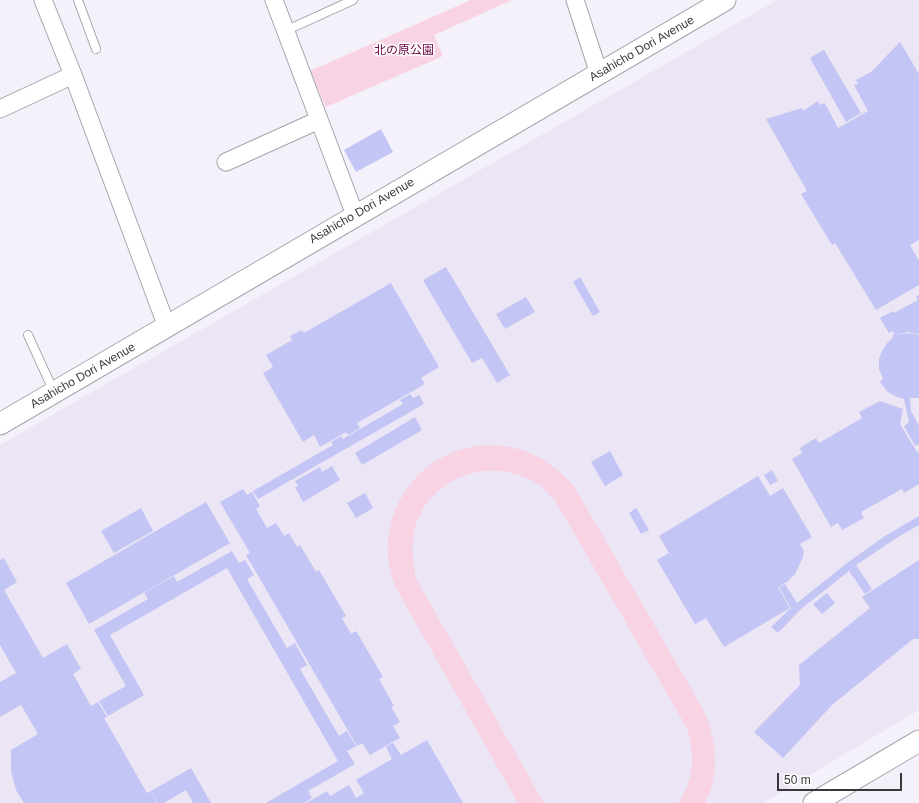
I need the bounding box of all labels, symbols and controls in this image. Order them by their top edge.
street label: Asahicho Dori Avenue [587,13,697,85]
park label: 北の原公園 [374,44,434,58]
street label: Asahicho Dori Avenue [307,175,417,247]
street label: Asahicho Dori Avenue [28,340,138,412]
scale bar [779,765,904,791]
text: 50 m [784,773,811,787]

